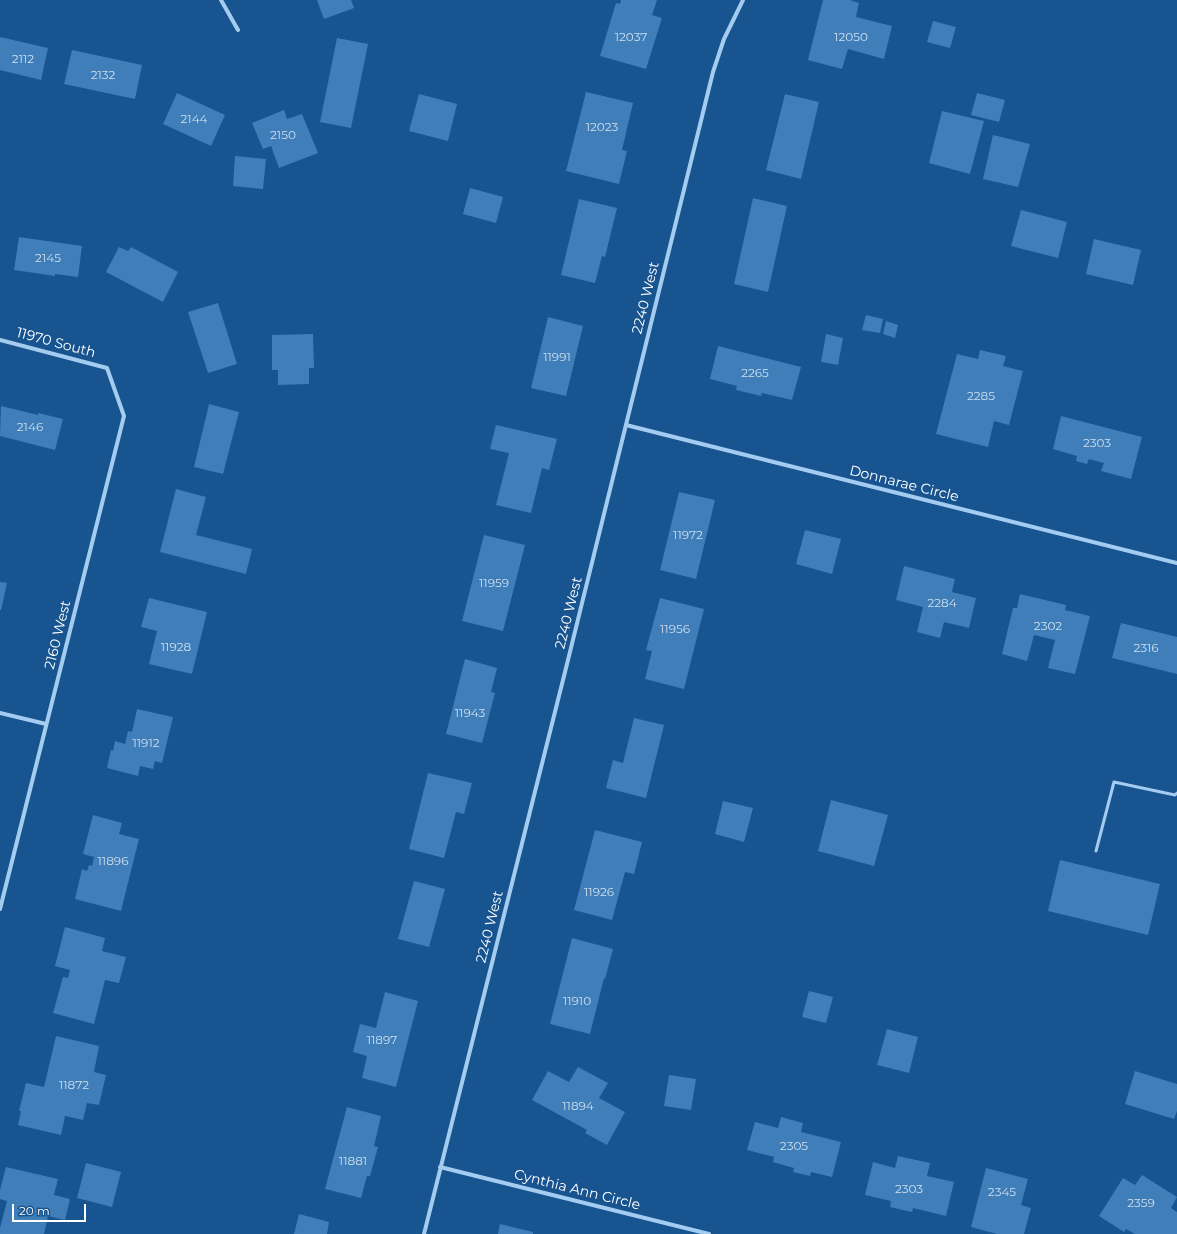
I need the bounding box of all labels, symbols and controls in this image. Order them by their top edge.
house number: 12037 [615,30,647,44]
house number: 12050 [834,30,868,44]
house number: 2112 [12,52,34,66]
house number: 2132 [91,68,115,82]
house number: 2144 [180,112,208,126]
house number: 12023 [586,120,618,134]
house number: 2150 [270,128,296,142]
house number: 2145 [35,251,61,265]
street label: 2240 West [629,260,663,336]
street label: 11970 South [15,324,97,362]
house number: 11991 [543,350,571,364]
house number: 2265 [741,366,769,380]
house number: 2285 [967,389,995,403]
house number: 2146 [17,420,43,434]
house number: 2303 [1083,436,1111,450]
street label: Donnarae Circle [848,462,960,506]
house number: 11972 [673,528,703,542]
street label: 2240 West [552,575,586,651]
house number: 11959 [479,576,509,590]
house number: 2284 [927,596,957,610]
street label: 2160 West [41,599,75,671]
house number: 2302 [1034,619,1062,633]
house number: 11956 [660,622,690,636]
house number: 11928 [161,640,191,654]
house number: 2316 [1133,641,1159,655]
house number: 11943 [455,706,485,720]
house number: 11912 [132,736,160,750]
house number: 11896 [98,854,128,868]
house number: 11926 [584,885,614,899]
street label: 2240 West [473,889,507,965]
house number: 11910 [563,994,591,1008]
house number: 11897 [367,1033,397,1047]
house number: 11872 [59,1078,89,1092]
house number: 11894 [562,1099,594,1113]
house number: 2305 [780,1139,808,1153]
house number: 11881 [339,1154,367,1168]
street label: Cynthia Ann Circle [512,1166,642,1214]
house number: 2303 [895,1182,923,1196]
house number: 2345 [988,1185,1016,1199]
scale bar [14,1196,88,1222]
house number: 2359 [1127,1196,1155,1210]
text: 20 m [19,1203,50,1218]

